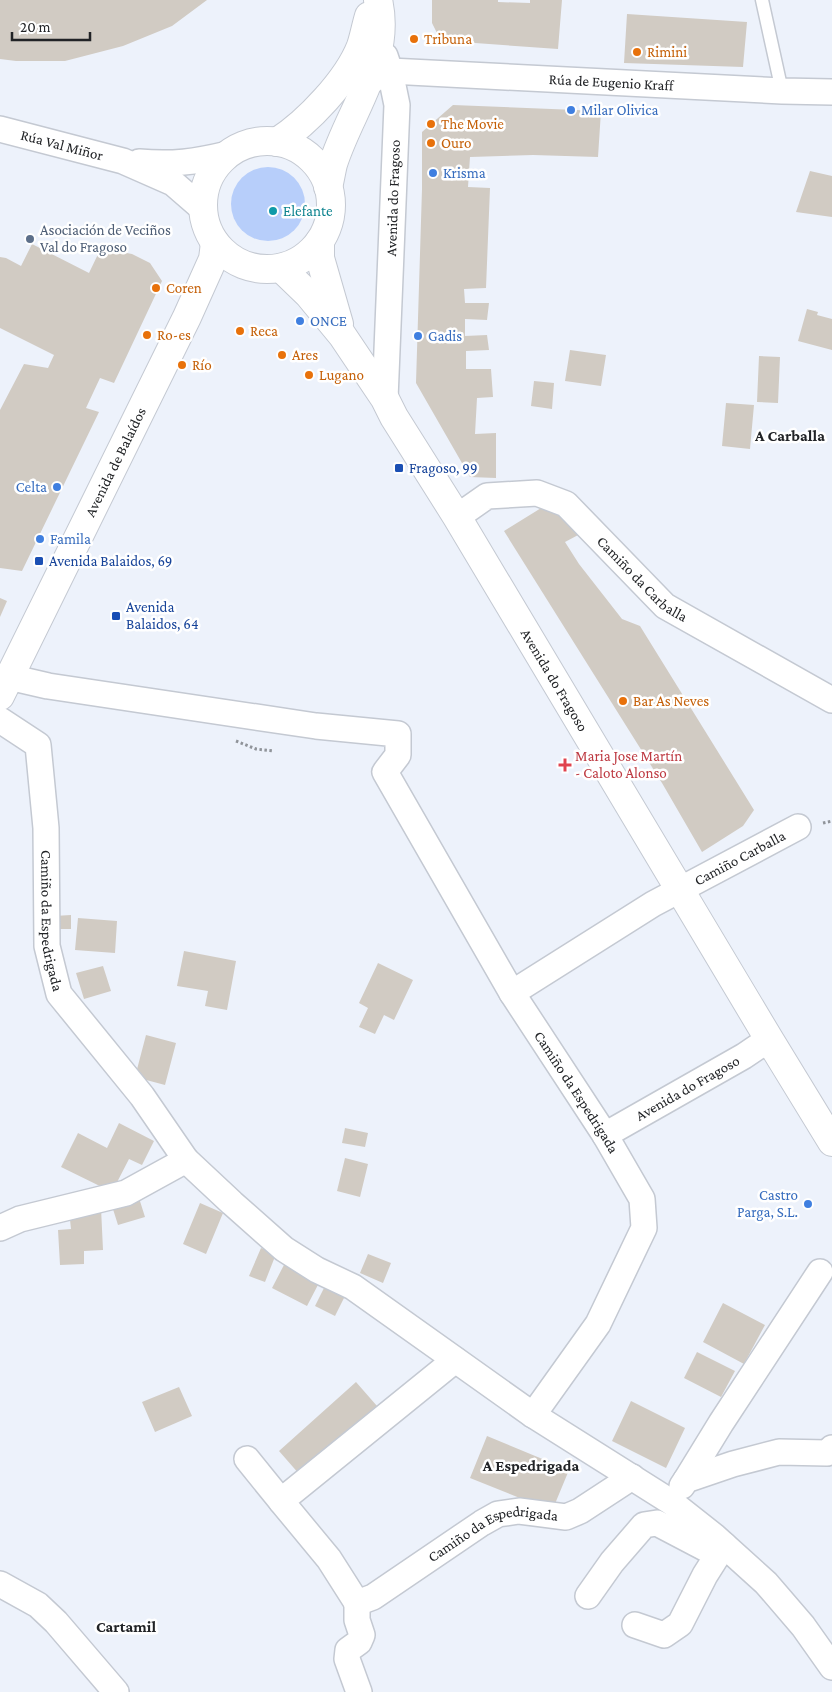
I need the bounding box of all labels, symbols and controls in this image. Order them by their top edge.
scale bar [12,10,90,42]
text: 20 m [20,19,51,35]
place label: Tribuna [424,31,472,47]
marker: Tribuna [408,33,420,45]
place label: Rimini [647,44,687,60]
marker: Rimini [631,46,643,58]
street label: Rúa de Eugenio Kraff [548,71,675,94]
place label: Milar Olivica [581,102,658,118]
marker: Milar Olivica [565,104,577,116]
place label: The Movie [441,116,504,132]
marker: The Movie [425,118,437,130]
street label: Rúa Val Miñor [19,127,106,164]
place label: Ouro [441,135,471,151]
marker: Ouro [425,137,437,149]
street label: Avenida do Fragoso [383,139,404,257]
place label: Krisma [443,165,486,181]
marker: Krisma [427,167,439,179]
place label: Elefante [283,203,333,219]
marker: Elefante [267,205,279,217]
place label: Asociación de Veciños Val do Fragoso [40,222,171,256]
marker: Asociación de Veciños Val do Fragoso [24,233,36,245]
place label: Coren [166,280,202,296]
marker: Coren [150,282,162,294]
place label: ONCE [310,313,347,329]
marker: ONCE [294,315,306,327]
place label: Reca [250,323,278,339]
marker: Reca [234,325,246,337]
place label: Ro-es [157,327,191,343]
place label: Gadis [428,328,462,344]
marker: Ro-es [141,329,153,341]
marker: Gadis [412,330,424,342]
place label: Ares [292,347,318,363]
marker: Ares [276,349,288,361]
place label: Río [192,357,212,373]
marker: Río [176,359,188,371]
place label: Lugano [319,367,364,384]
marker: Lugano [303,369,315,381]
street label: Avenida de Balaídos [82,405,149,519]
district label: A Carballa [754,427,825,444]
place label: Fragoso, 99 [409,460,478,477]
marker: Fragoso, 99 [393,462,405,474]
place label: Celta [16,479,47,495]
marker: Celta [51,481,63,493]
place label: Famila [50,531,91,547]
marker: Famila [34,533,46,545]
street label: Camiño da Carballa [594,533,690,625]
place label: Avenida Balaidos, 69 [49,553,172,569]
marker: Avenida Balaidos, 69 [33,555,45,567]
place label: Avenida Balaidos, 64 [126,599,199,632]
marker: Avenida Balaidos, 64 [110,610,122,622]
street label: Avenida do Fragoso [518,626,591,734]
place label: Bar As Neves [633,693,709,709]
marker: Bar As Neves [617,695,629,707]
place label: Maria Jose Martín - Caloto Alonso [575,748,682,781]
marker: Maria Jose Martín - Caloto Alonso [559,759,571,771]
street label: Camiño Carballa [692,827,788,889]
street label: Camiño da Espedrigada [38,850,66,993]
street label: Camiño da Espedrigada [531,1028,622,1156]
street label: Avenida do Fragoso [633,1052,742,1124]
place label: Castro Parga, S.L. [737,1187,798,1221]
marker: Castro Parga, S.L. [802,1198,814,1210]
district label: A Espedrigada [482,1457,580,1474]
street label: Camiño da Espedrigada [425,1503,559,1565]
district label: Cartamil [96,1618,156,1635]

